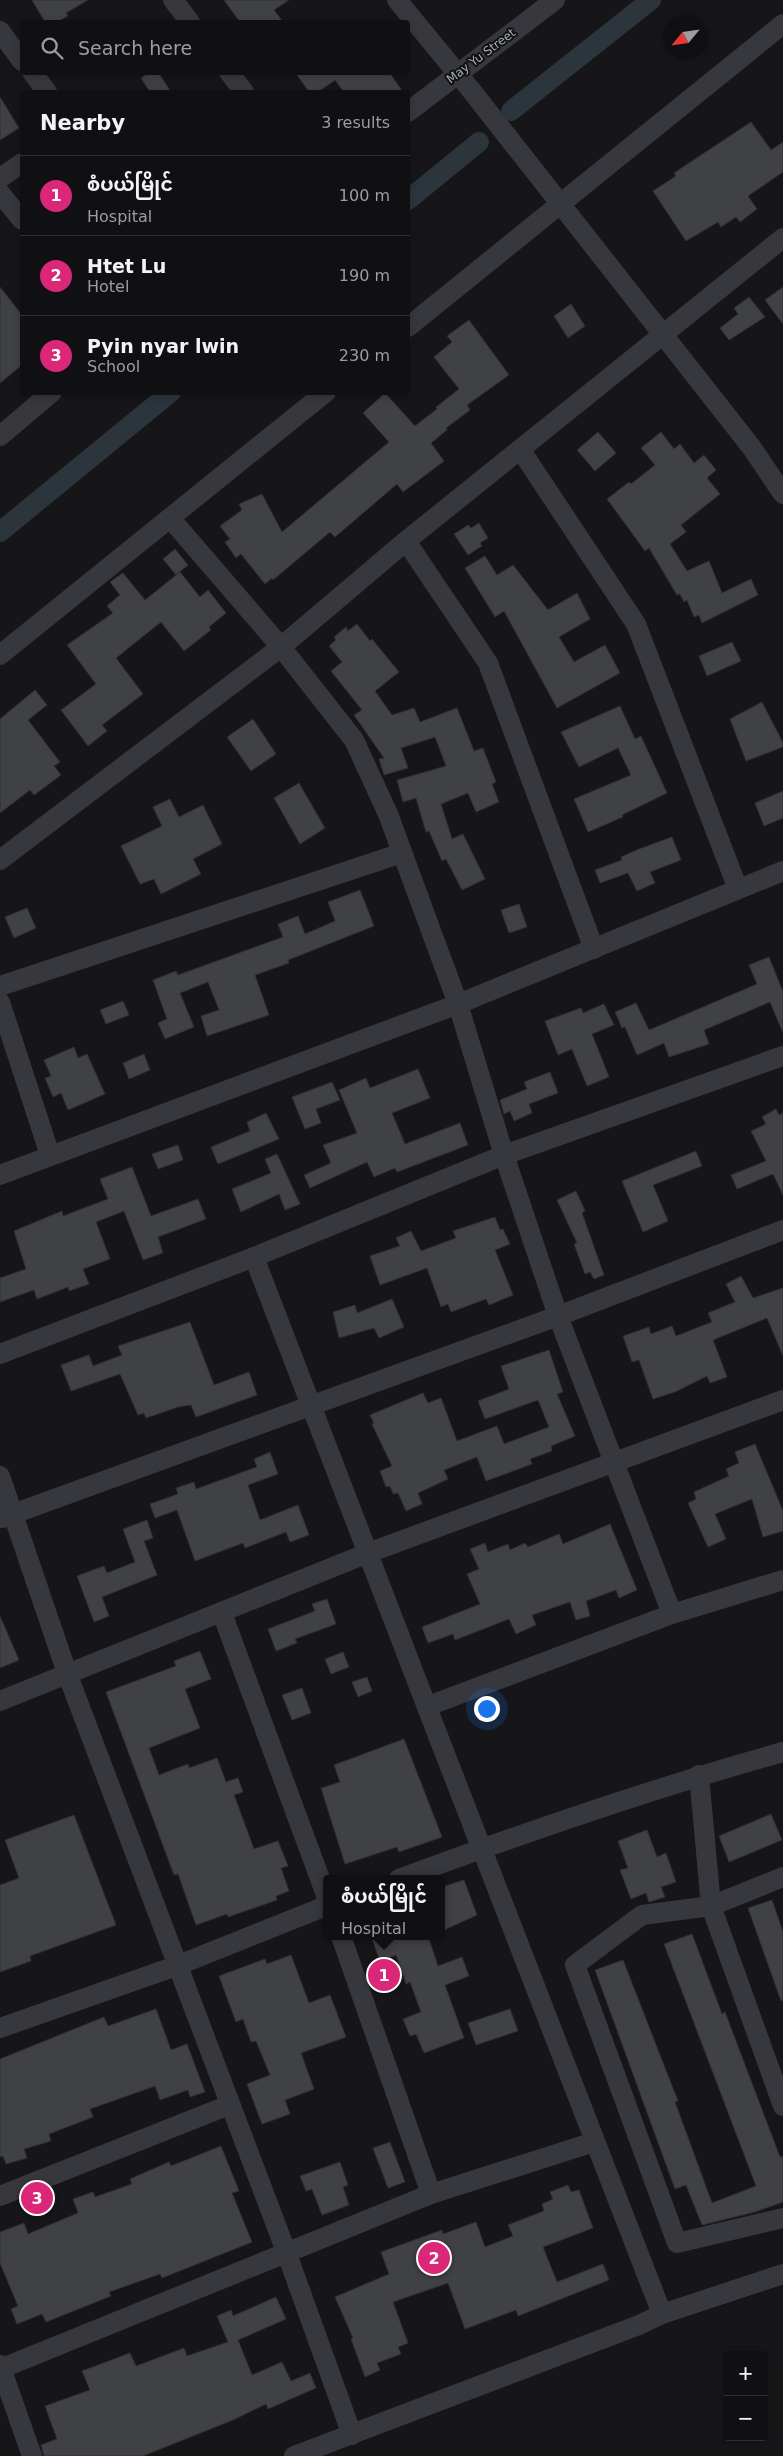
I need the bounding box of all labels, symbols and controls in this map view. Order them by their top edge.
north arrow [663,15,708,60]
search box [20,20,410,75]
street label: May Yu Street [444,25,518,86]
icon: search [38,34,66,62]
text: Search here [78,37,192,59]
text: Nearby [40,111,125,135]
text: 3 results [321,113,390,132]
text: စံပယ်မြိုင် [87,173,173,195]
text: 1 [50,186,62,205]
text: 100 m [339,186,390,205]
text: Hospital [87,207,152,226]
text: Htet Lu [87,255,166,277]
text: 2 [50,266,62,285]
text: 190 m [339,266,390,285]
text: Hotel [87,277,129,296]
text: Pyin nyar lwin [87,335,239,357]
text: 3 [50,346,62,365]
text: 230 m [339,346,390,365]
text: School [87,357,140,376]
your location [474,1696,500,1722]
popup [323,1875,445,1940]
text: စံပယ်မြိုင် [341,1885,427,1907]
text: Hospital [341,1919,406,1938]
pin: 1 [368,1956,400,1994]
pin: 3 [21,2179,53,2217]
pin: 2 [418,2239,450,2277]
map controls [723,2351,768,2441]
button: + [723,2351,768,2396]
button: − [723,2396,768,2441]

